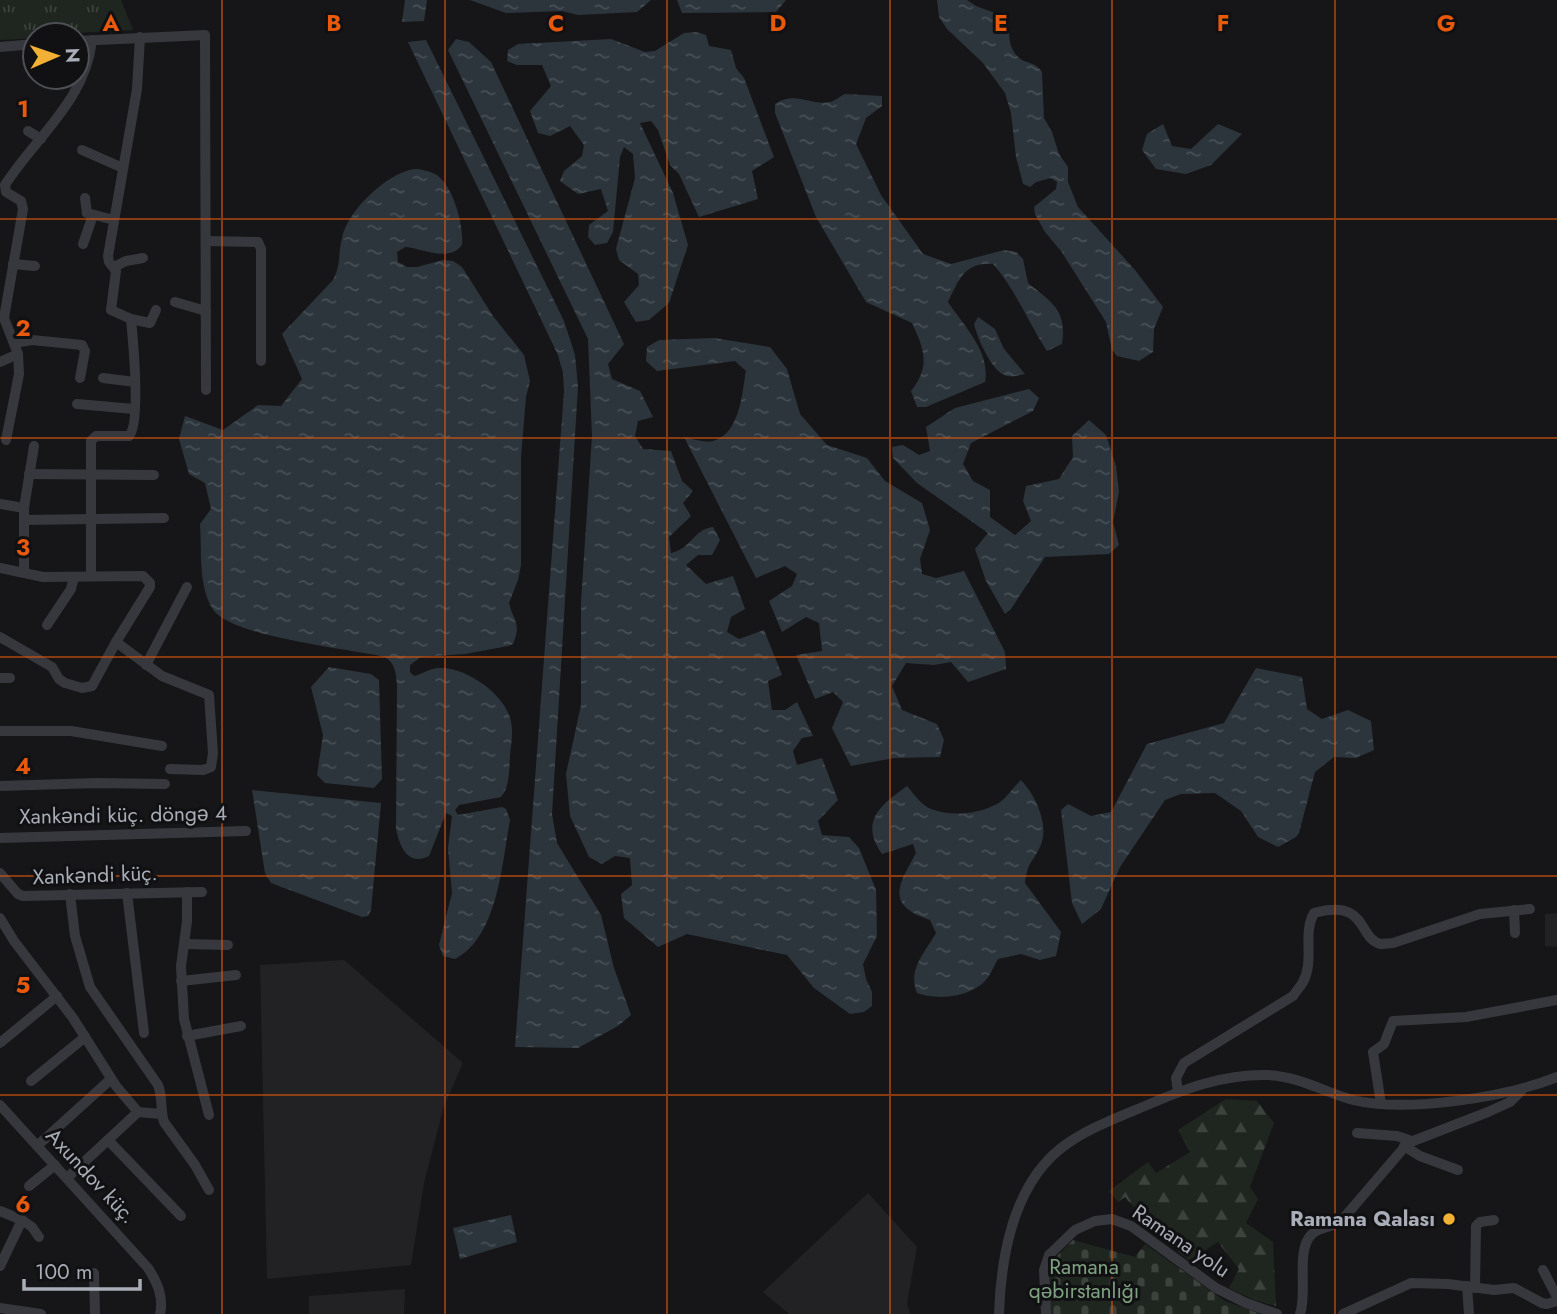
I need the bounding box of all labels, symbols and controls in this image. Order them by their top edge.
text: A [102,6,120,40]
text: B [326,6,342,40]
text: C [548,6,564,40]
text: D [770,6,787,40]
text: E [994,6,1008,40]
text: F [1217,6,1229,40]
text: G [1437,6,1455,40]
north arrow [21,21,91,91]
text: N [59,47,86,63]
text: 1 [17,92,29,126]
text: 2 [15,311,31,345]
text: 3 [16,530,30,564]
text: 4 [15,749,31,783]
street label: Xankəndi küç. döngə 4 [19,798,227,832]
street label: Xankəndi küç. [32,858,158,892]
text: 5 [16,968,30,1002]
street label: Axundov küç. [39,1122,143,1230]
text: 6 [15,1187,31,1221]
street label: Ramana yolu [1126,1197,1236,1285]
place label: Ramana Qalası [1290,1204,1435,1234]
marker: Ramana Qalası [1441,1211,1457,1227]
scale bar [24,1248,140,1292]
park label: Ramana qəbirstanlığı [1029,1252,1139,1306]
text: 100 m [35,1257,92,1287]

